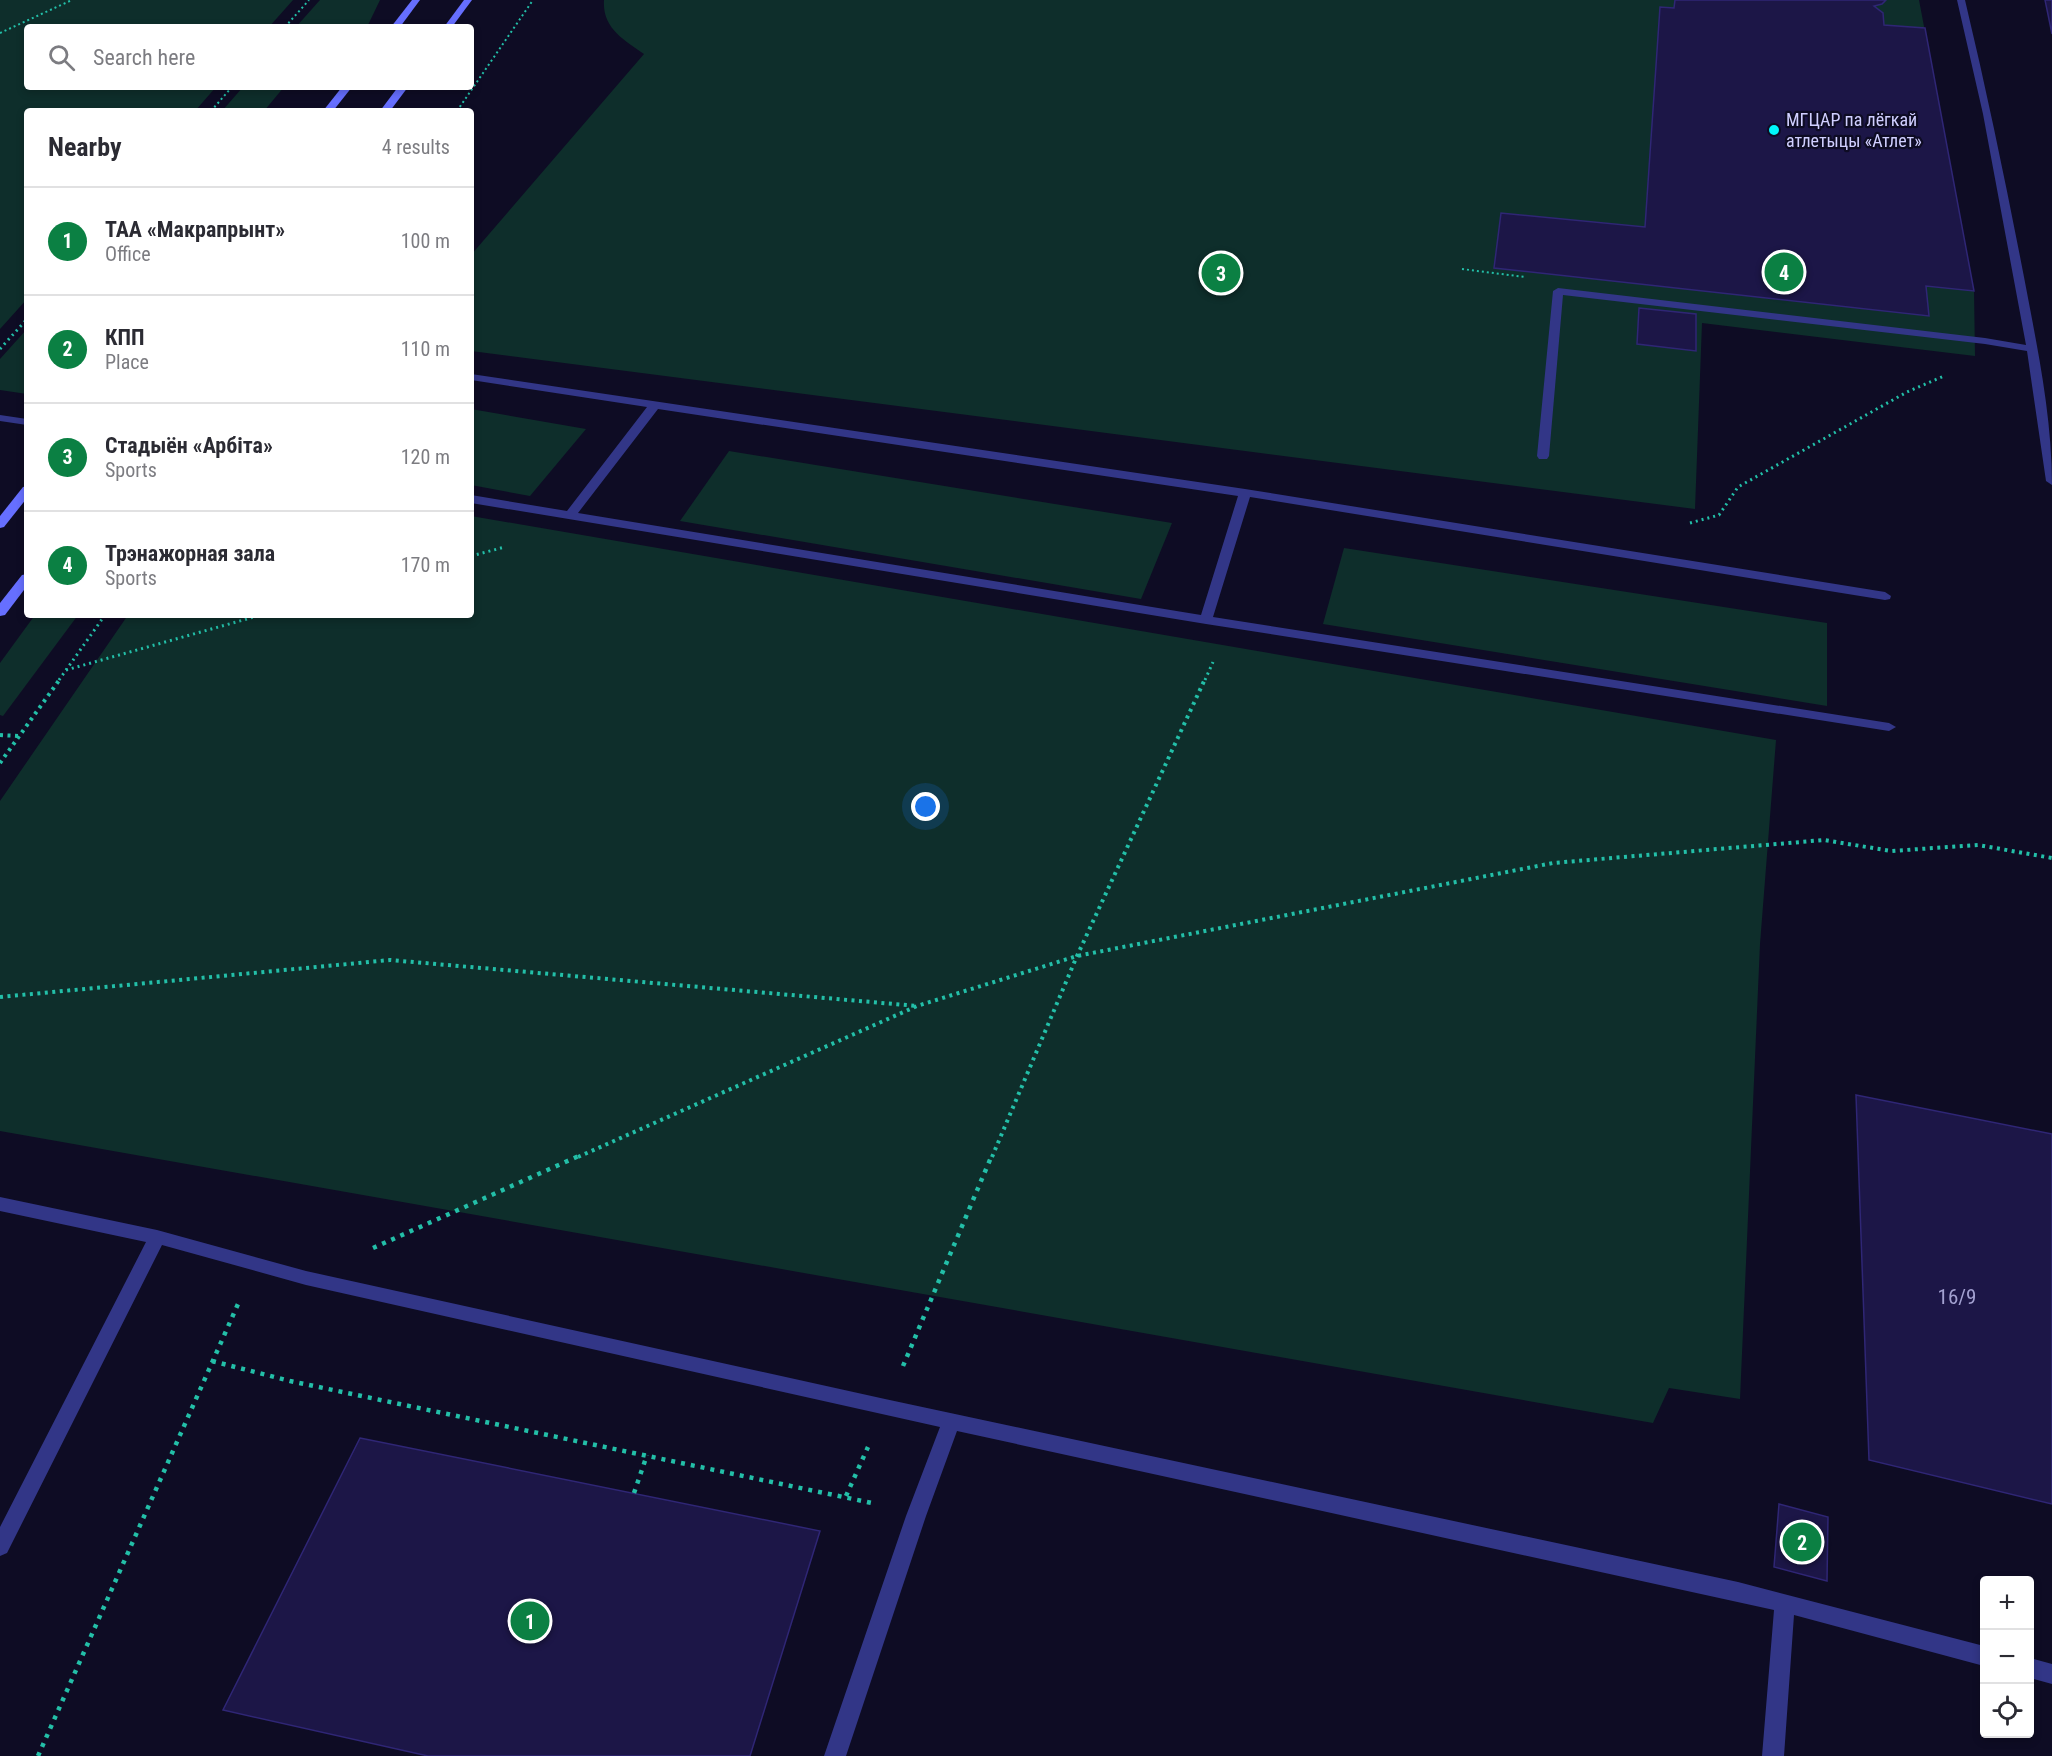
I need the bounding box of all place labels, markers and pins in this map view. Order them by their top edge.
place label: МГЦАР па лёгкай атлетыцы «Атлет» [1786,109,1922,151]
marker: МГЦАР па лёгкай атлетыцы «Атлет» [1767,123,1781,137]
pin: 3 [1202,250,1240,296]
pin: 4 [1764,250,1804,294]
pin: 2 [1782,1520,1822,1564]
pin: 1 [510,1598,550,1644]

